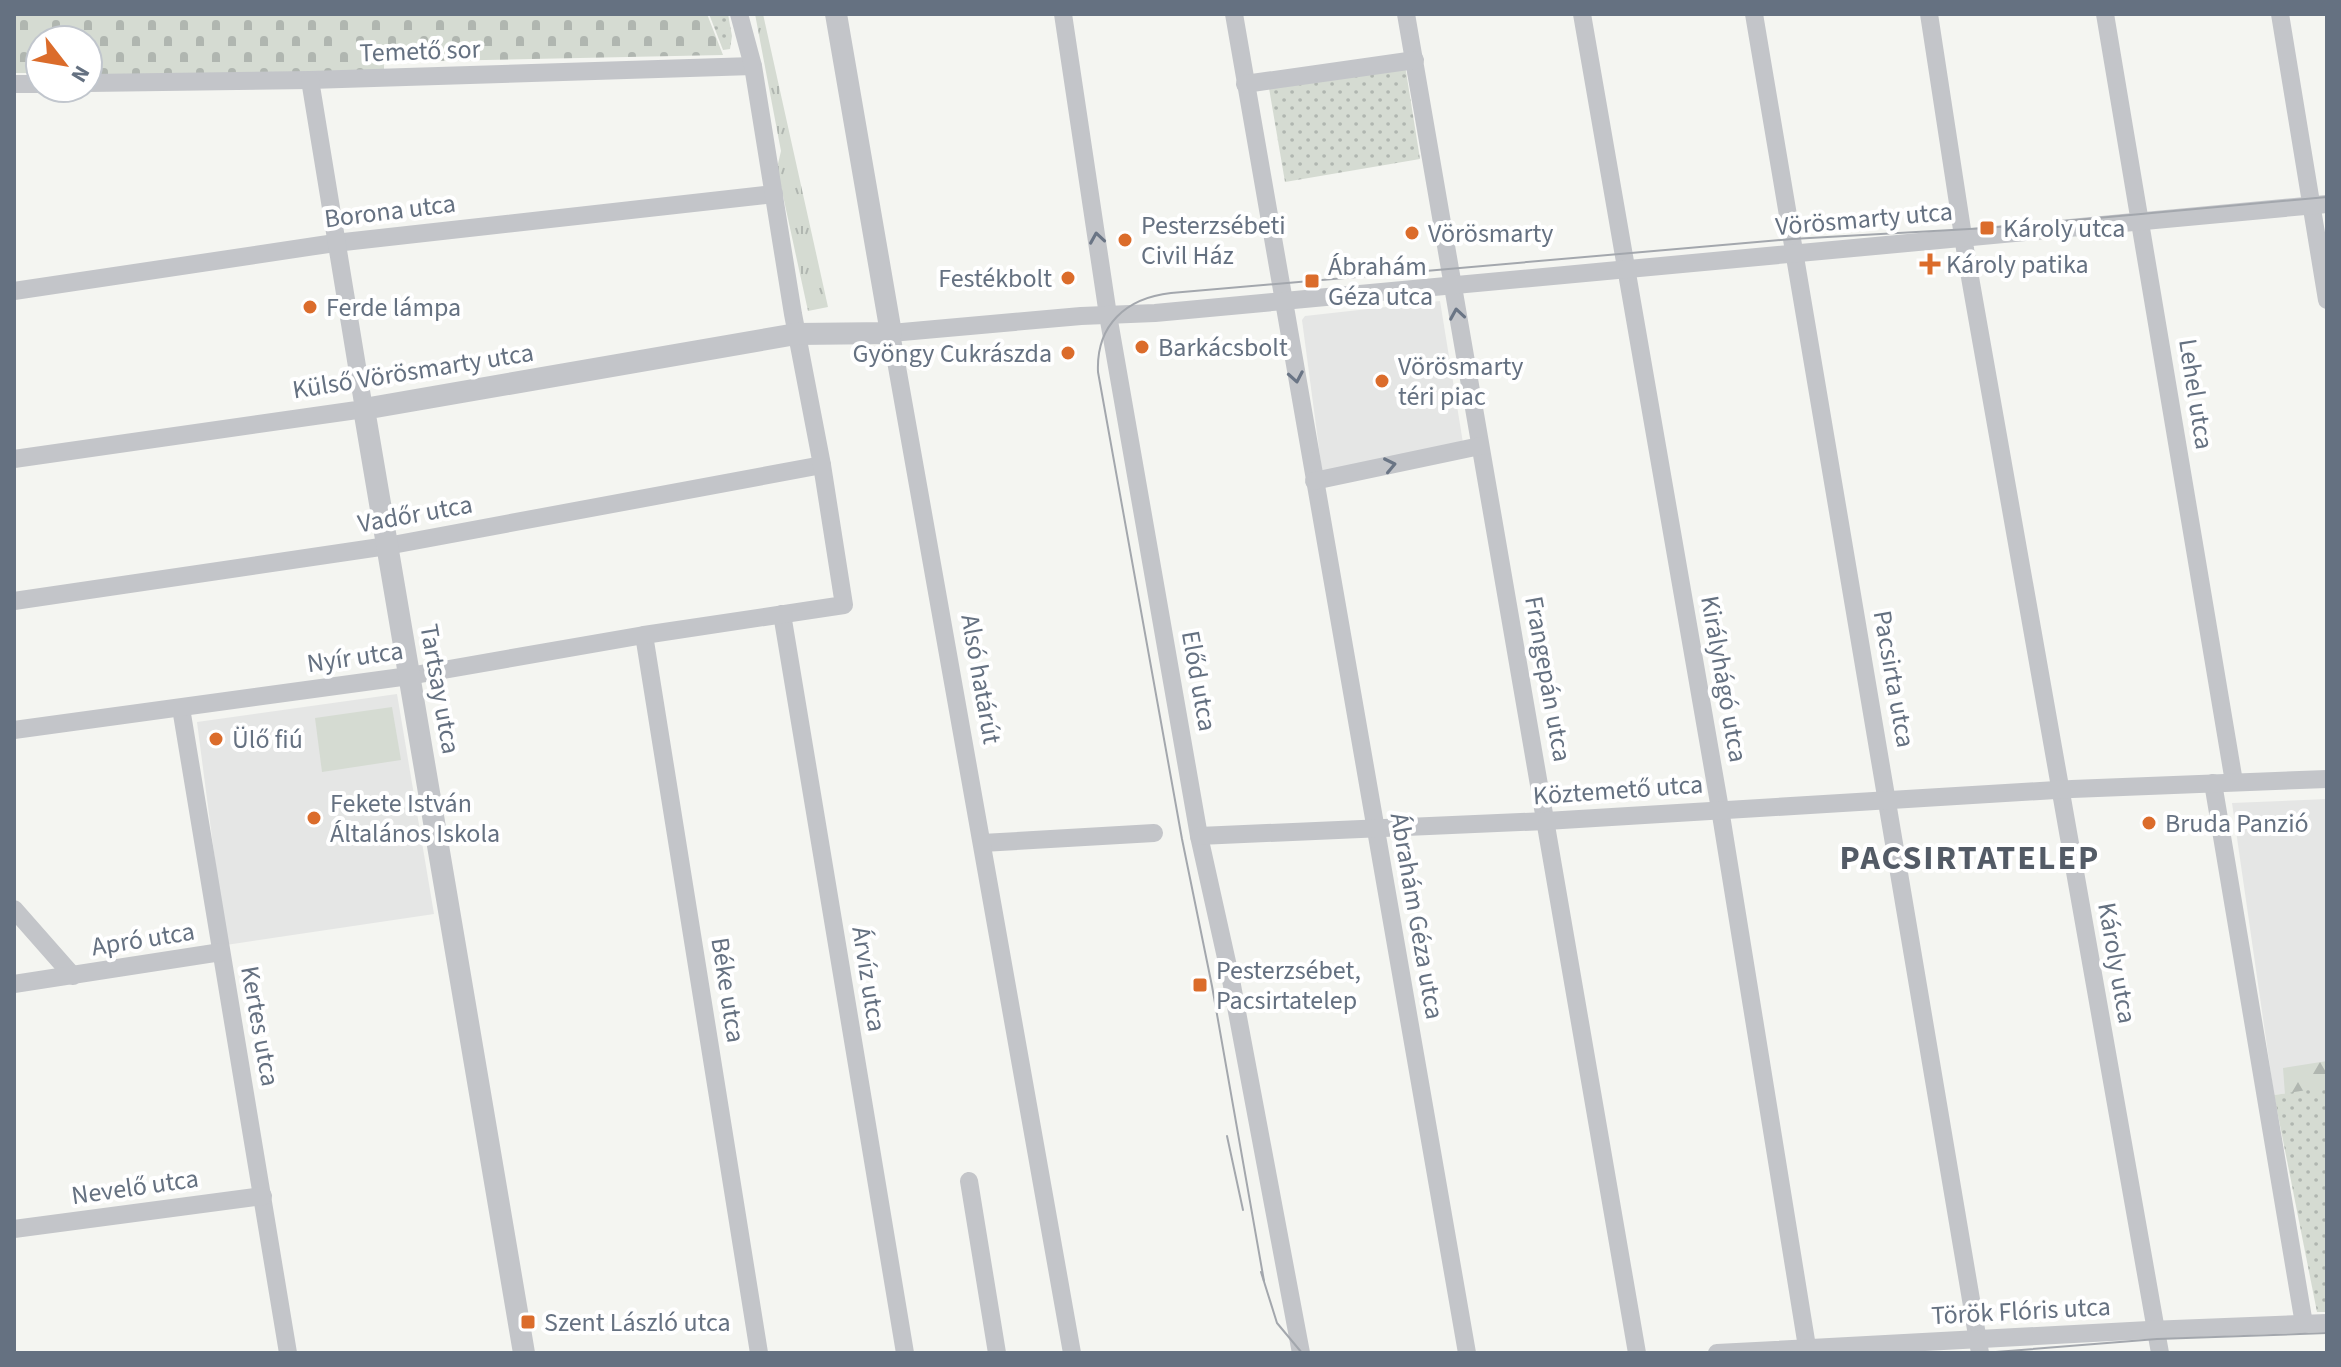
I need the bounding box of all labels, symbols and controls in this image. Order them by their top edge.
north arrow [24,24,104,104]
street label: Temető sor [359,30,482,72]
text: N [63,59,98,88]
street label: Borona utca [322,185,458,237]
street label: Vörösmarty utca [1774,193,1954,245]
place label: Pesterzsébeti Civil Ház [1141,207,1286,274]
place label: Károly utca [2003,210,2125,247]
place label: Vörösmarty [1428,215,1553,252]
marker: Károly utca [1978,219,1996,237]
marker: Vörösmarty [1403,224,1421,242]
one-way arrow [1089,231,1106,244]
marker: Pesterzsébeti Civil Ház [1116,231,1134,249]
place label: Károly patika [1946,246,2089,283]
place label: Ábrahám Géza utca [1328,248,1433,315]
marker: Károly patika [1921,255,1939,273]
place label: Festékbolt [938,260,1052,297]
marker: Festékbolt [1059,269,1077,287]
marker: Ábrahám Géza utca [1303,272,1321,290]
place label: Ferde lámpa [326,289,461,326]
marker: Ferde lámpa [301,298,319,316]
one-way arrow [1449,307,1466,321]
place label: Barkácsbolt [1158,329,1288,366]
street label: Külső Vörösmarty utca [290,334,536,408]
place label: Gyöngy Cukrászda [852,335,1052,372]
street label: Lehel utca [2169,336,2223,452]
marker: Barkácsbolt [1133,338,1151,356]
marker: Gyöngy Cukrászda [1059,344,1077,362]
place label: Vörösmarty téri piac [1398,348,1523,415]
one-way arrow [1287,370,1304,384]
marker: Vörösmarty téri piac [1373,372,1391,390]
one-way arrow [1383,458,1397,475]
street label: Vadőr utca [355,486,475,542]
street label: Frangepán utca [1515,593,1581,765]
street label: Királyhágó utca [1691,593,1757,765]
street label: Pacsirta utca [1864,607,1924,751]
street label: Alsó határút [951,611,1011,747]
street label: Tartsay utca [410,621,470,757]
street label: Előd utca [1172,628,1226,734]
street label: Nyír utca [304,632,406,682]
place label: Ülő fiú [232,721,303,758]
marker: Ülő fiú [207,730,225,748]
street label: Köztemető utca [1532,766,1704,814]
place label: Fekete István Általános Iskola [330,785,500,852]
place label: Bruda Panzió [2165,805,2309,842]
marker: Fekete István Általános Iskola [305,809,323,827]
street label: Ábrahám Géza utca [1381,810,1453,1022]
marker: Bruda Panzió [2140,814,2158,832]
district label: PACSIRTATELEP [1840,834,2100,883]
street label: Károly utca [2088,900,2146,1026]
street label: Apró utca [89,913,197,965]
street label: Árvíz utca [842,924,896,1034]
street label: Béke utca [701,935,755,1045]
place label: Pesterzsébet, Pacsirtatelep [1216,952,1361,1019]
street label: Kertes utca [231,963,289,1089]
marker: Pesterzsébet, Pacsirtatelep [1191,976,1209,994]
street label: Nevelő utca [69,1160,201,1214]
street label: Török Flóris utca [1930,1288,2112,1334]
place label: Szent László utca [544,1304,731,1341]
marker: Szent László utca [519,1313,537,1331]

